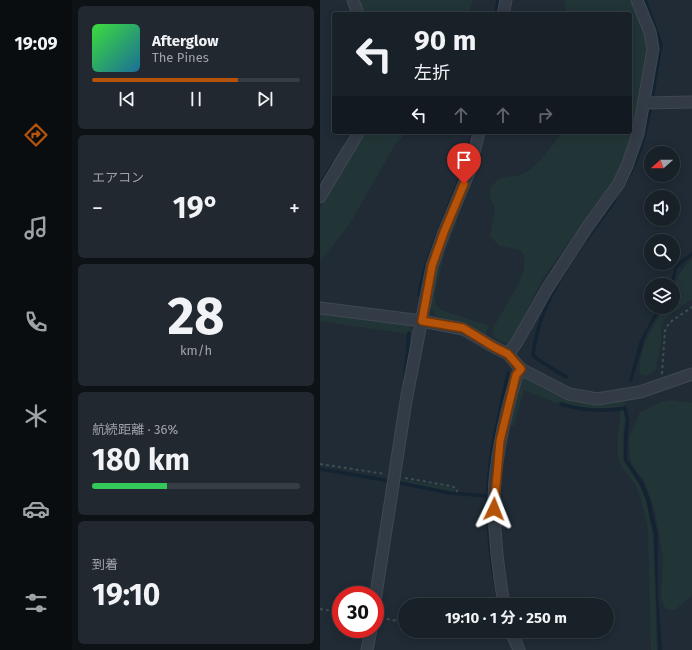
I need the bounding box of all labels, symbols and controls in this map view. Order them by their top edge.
text: 90 m [414,24,476,57]
icon: left [348,28,400,80]
text: Afterglow [152,32,218,50]
text: 19:09 [14,33,58,55]
text: The Pines [152,50,209,65]
text: 左折 [414,62,450,84]
icon: previous [116,88,138,110]
icon: pause [185,88,207,110]
icon: next [254,88,276,110]
icon: left [408,104,430,126]
icon: ahead [450,104,472,126]
icon: ahead [492,104,514,126]
icon: right [534,104,556,126]
icon: directions [22,121,50,149]
pin [447,143,481,184]
north arrow [644,146,680,182]
map controls [644,146,680,314]
icon: arrive [453,149,475,171]
text: エアコン [92,170,144,185]
text: 19° [173,190,219,226]
button: sound [644,190,680,226]
text: − [92,195,103,222]
text: + [289,195,300,222]
icon: music [22,214,50,242]
button: search [644,234,680,270]
button: layers [644,278,680,314]
text: 28 [167,285,225,348]
icon: phone [22,308,50,336]
text: km/h [180,343,212,358]
icon: climate [22,402,50,430]
text: 航続距離 · 36% [92,422,178,437]
text: 180 km [92,442,190,478]
position arrow [473,488,515,530]
icon: car [22,495,50,523]
text: 到着 [92,557,118,572]
text: 19:10 [92,577,160,613]
speed limit sign: 30 [332,586,384,638]
icon: filters [22,589,50,617]
text: 19:10 · 1 分 · 250 m [445,609,567,627]

